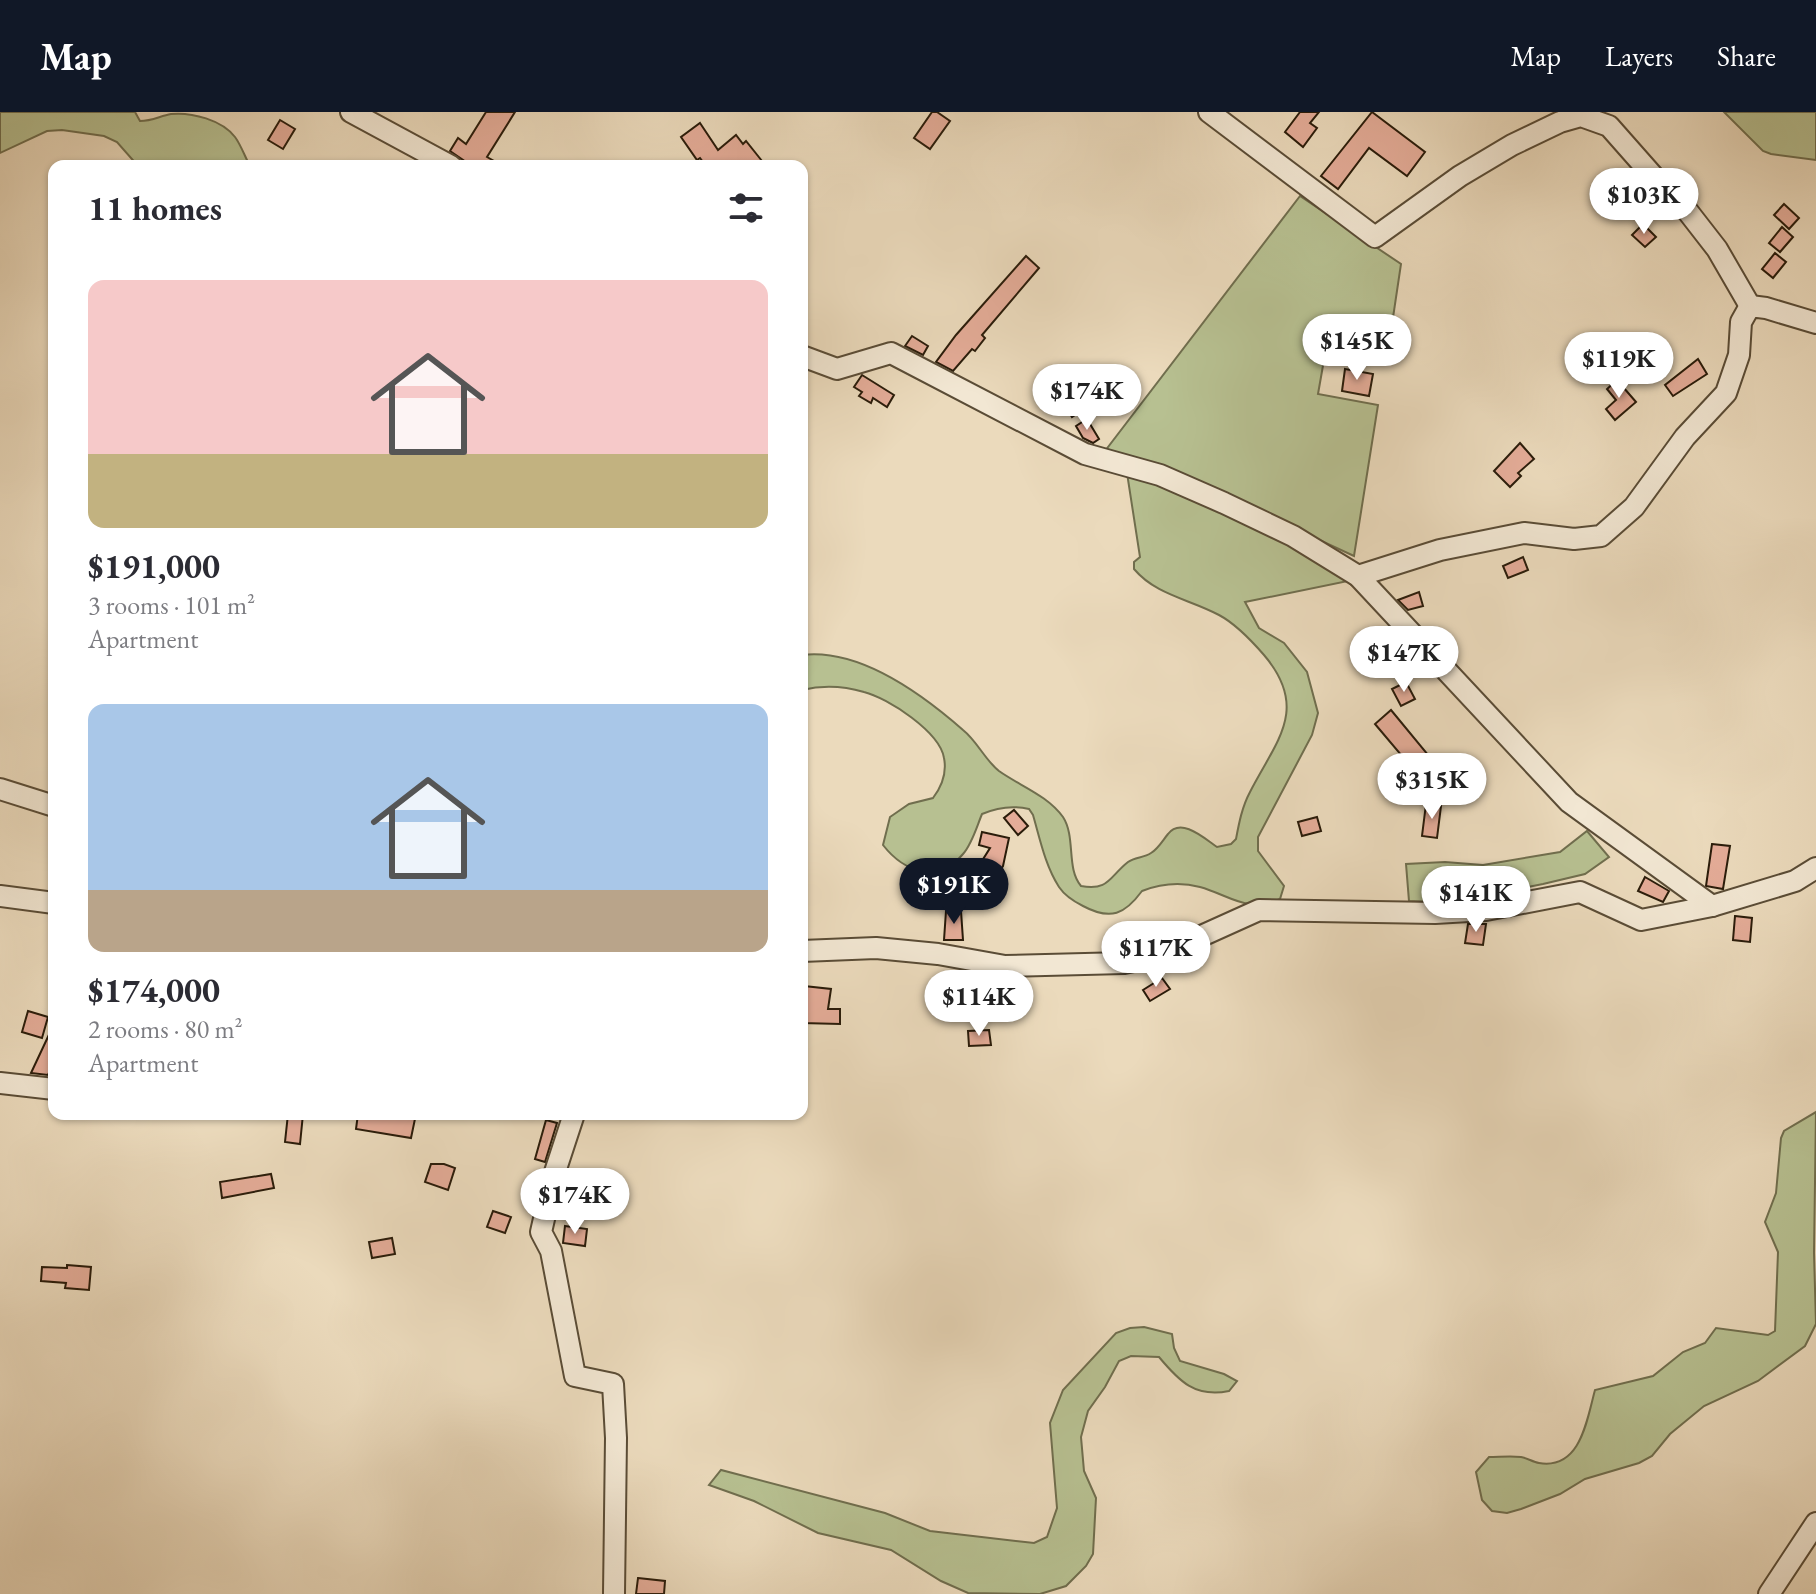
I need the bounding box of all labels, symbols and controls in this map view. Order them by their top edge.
text: Map [40,32,112,81]
text: Map [1511,38,1561,74]
text: Layers [1605,38,1673,74]
text: Share [1717,38,1776,74]
pin: $103K [1588,168,1700,236]
text: $103K [1607,177,1681,211]
text: 11 homes [88,186,222,230]
icon: filters [724,186,768,230]
pin: $145K [1301,314,1413,382]
text: $145K [1320,323,1394,357]
icon: home [356,332,500,476]
pin: $119K [1563,332,1675,400]
text: $119K [1582,341,1656,375]
pin: $174K [1031,364,1143,432]
text: $174K [1050,373,1124,407]
text: $191,000 [88,544,220,588]
text: 3 rooms · 101 m² [88,588,255,622]
text: Apartment [88,622,198,656]
pin: $147K [1348,626,1460,694]
text: $147K [1367,635,1441,669]
pin: $315K [1376,753,1488,821]
icon: home [356,756,500,900]
text: $315K [1395,762,1469,796]
pin: $191K [898,858,1010,926]
pin: $141K [1420,866,1532,934]
text: $191K [917,867,991,901]
text: $141K [1439,875,1513,909]
pin: $117K [1100,921,1212,989]
text: $117K [1119,930,1193,964]
text: $174,000 [88,968,220,1012]
pin: $114K [923,970,1035,1038]
text: $114K [942,979,1016,1013]
text: 2 rooms · 80 m² [88,1012,243,1046]
text: Apartment [88,1046,198,1080]
pin: $174K [519,1168,631,1236]
text: $174K [538,1177,612,1211]

